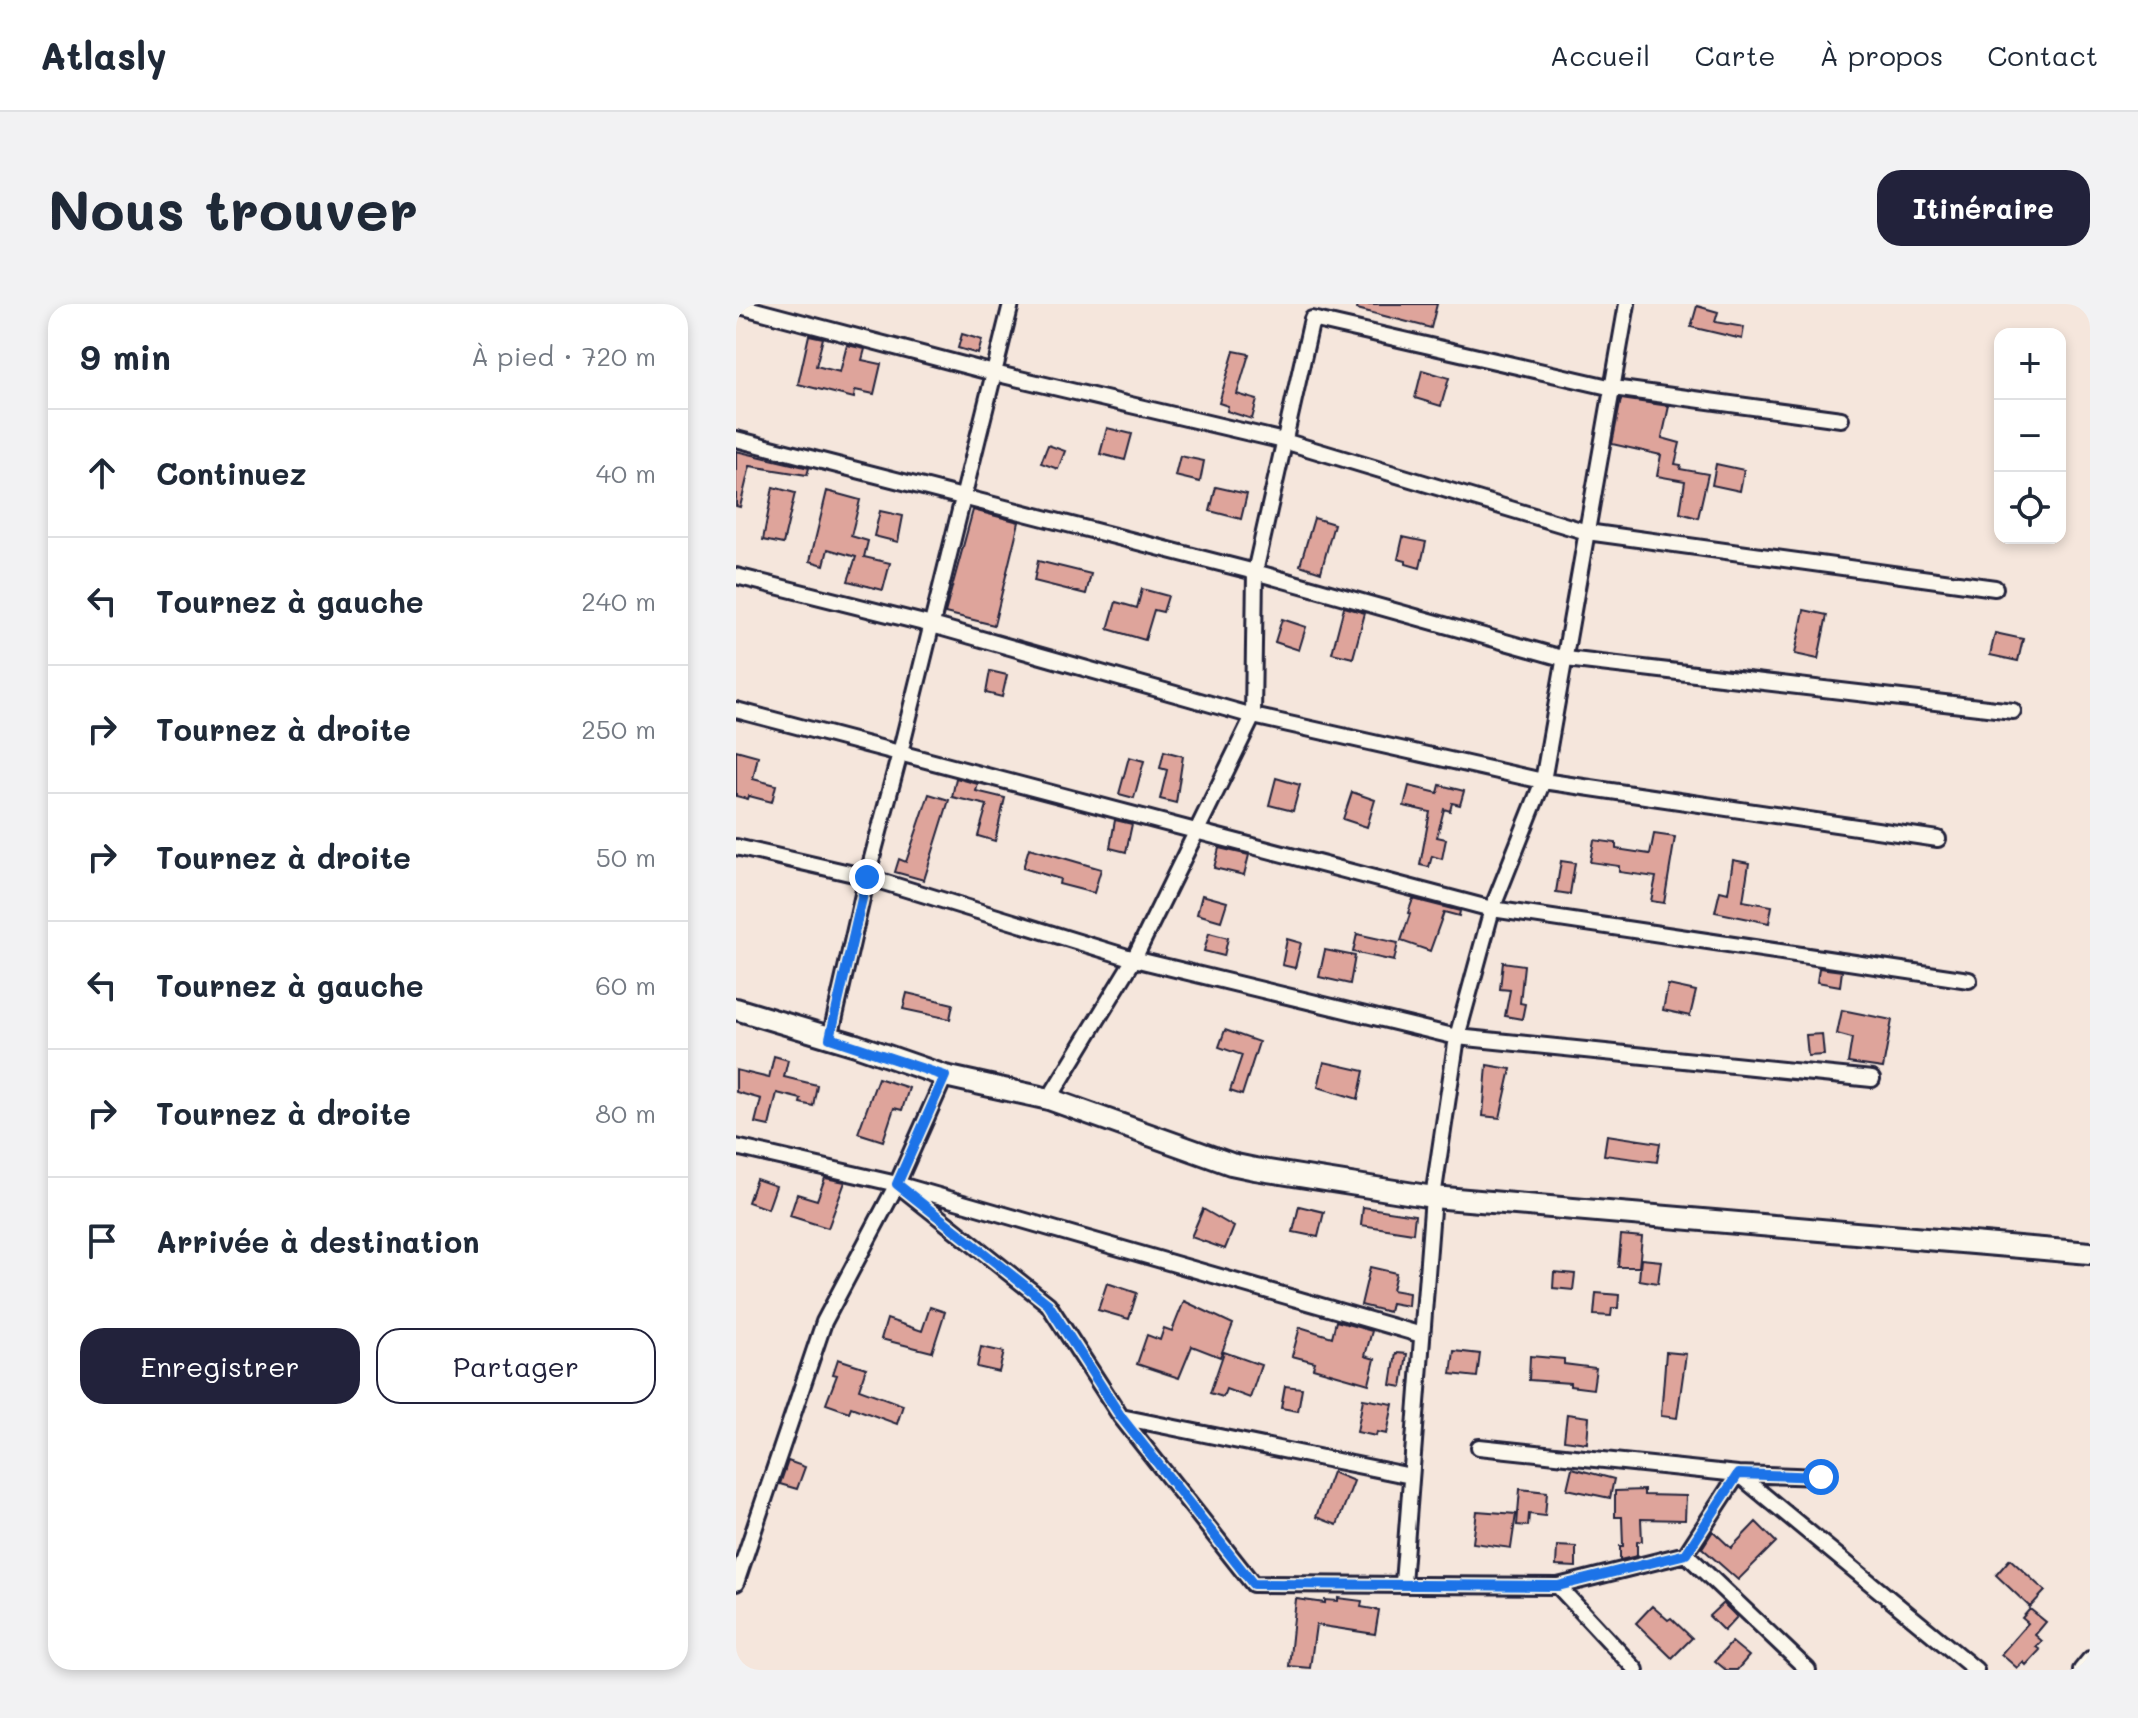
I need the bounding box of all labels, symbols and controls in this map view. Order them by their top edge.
text: Atlasly [40,30,167,80]
text: Accueil [1550,37,1650,73]
text: Carte [1694,37,1776,73]
text: À propos [1820,37,1943,73]
text: Contact [1987,37,2098,73]
button: Itinéraire [1877,170,2090,246]
text: Nous trouver [48,172,418,245]
map controls [1994,328,2066,544]
button: + [1994,328,2066,400]
text: 9 min [80,334,171,379]
text: À pied · 720 m [471,339,656,373]
button: − [1994,400,2066,472]
icon: ahead [80,451,124,495]
text: Continuez [156,453,306,493]
text: 40 m [596,456,656,490]
button: locate [1994,472,2066,544]
icon: left [80,579,124,623]
text: Tournez à gauche [156,581,424,621]
text: 240 m [581,584,656,618]
icon: right [80,707,124,751]
text: Tournez à droite [156,709,411,749]
text: 250 m [581,712,656,746]
icon: right [80,835,124,879]
text: Tournez à droite [156,837,411,877]
text: 50 m [596,840,656,874]
route end [849,859,885,895]
icon: left [80,963,124,1007]
text: Tournez à gauche [156,965,424,1005]
text: 60 m [595,968,656,1002]
icon: right [80,1091,124,1135]
text: Tournez à droite [156,1093,411,1133]
text: 80 m [595,1096,656,1130]
icon: arrive [80,1219,124,1263]
text: Arrivée à destination [156,1221,479,1261]
button: Enregistrer [80,1328,360,1404]
button: Partager [376,1328,656,1404]
route start [1803,1459,1839,1495]

